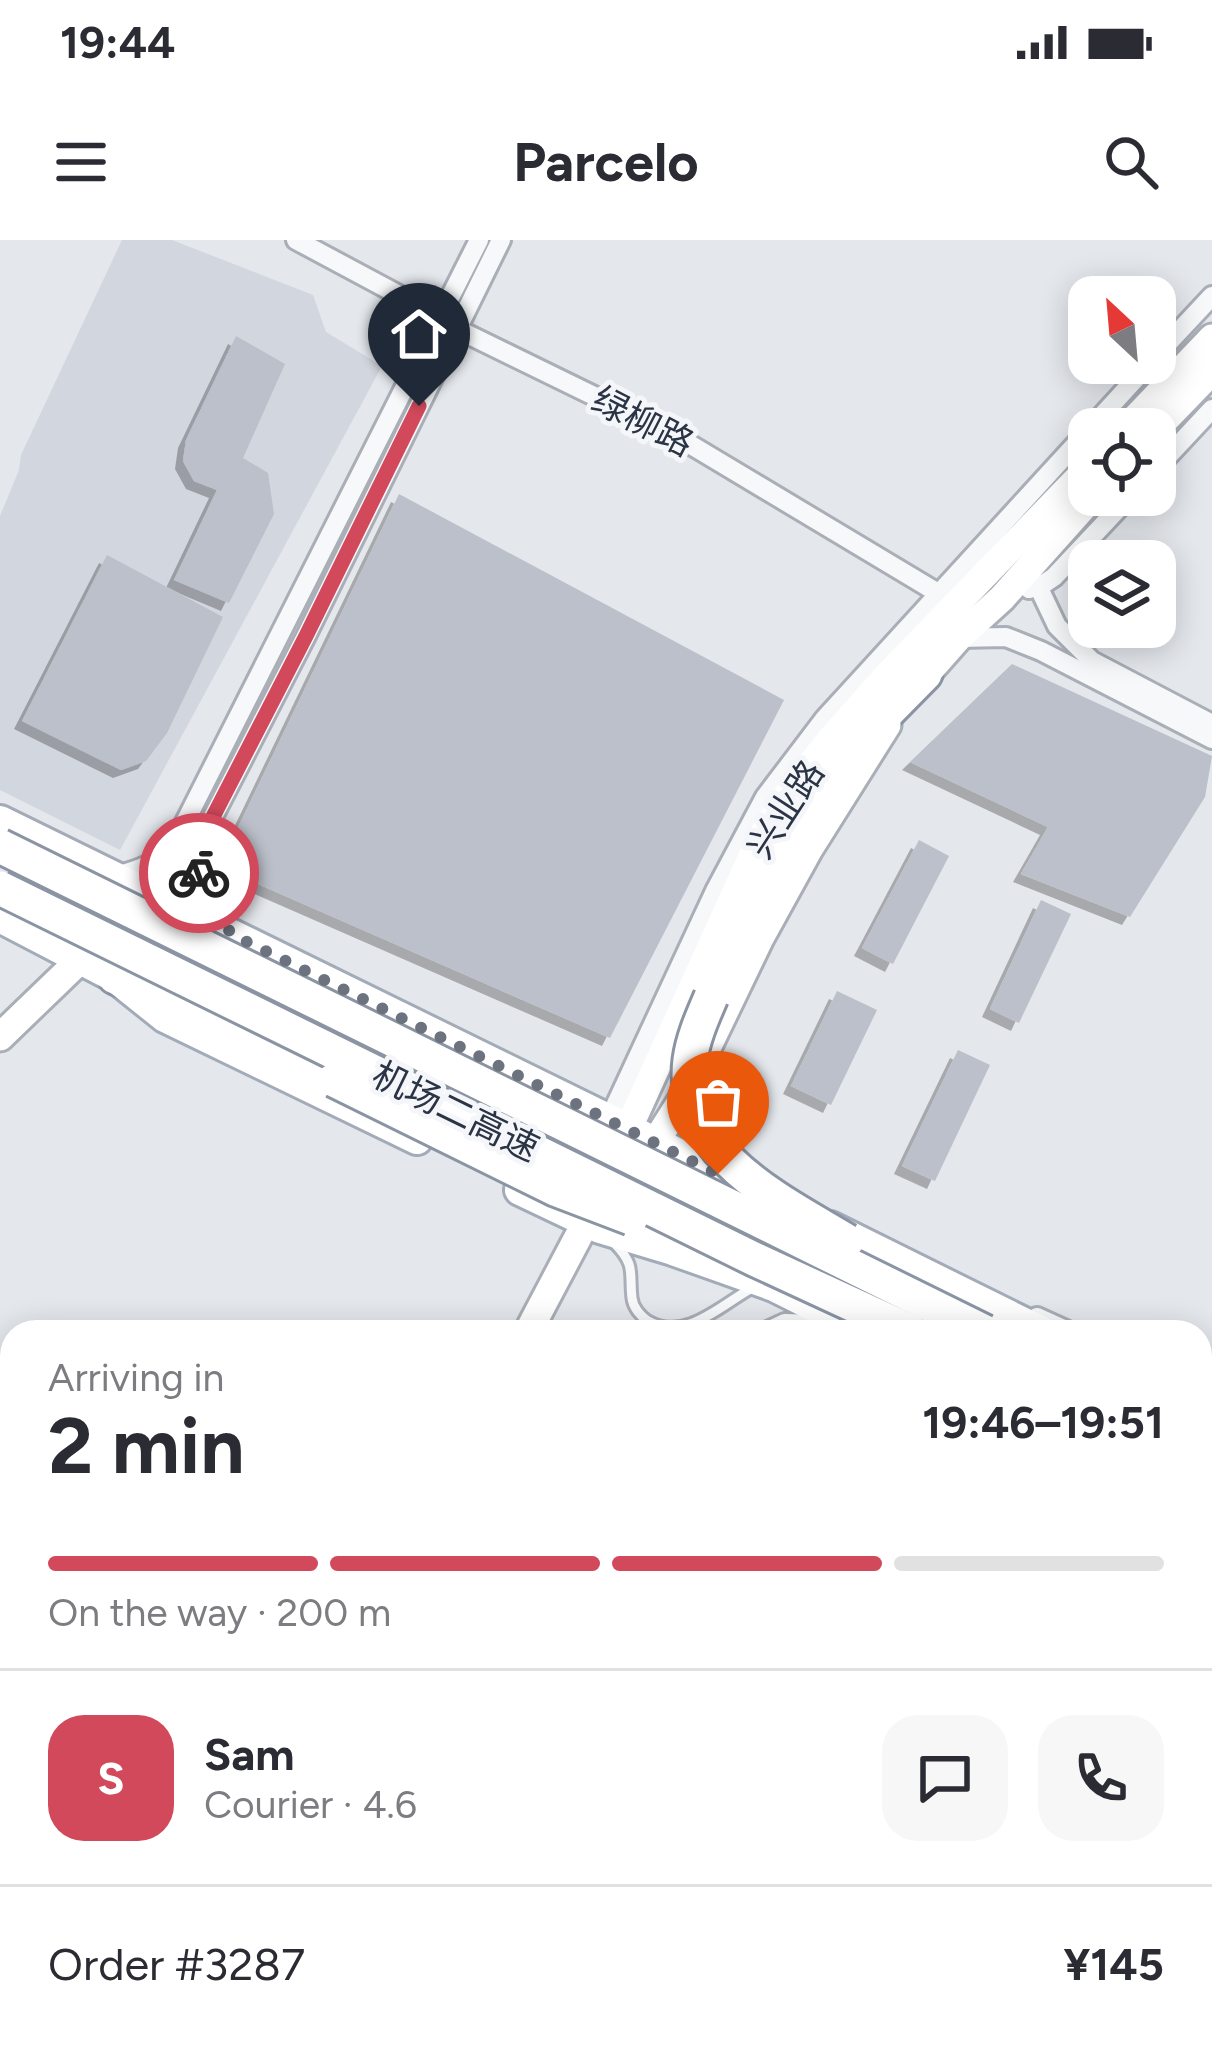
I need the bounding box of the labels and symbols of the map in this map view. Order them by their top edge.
north arrow [1068,276,1176,384]
pin [368,283,470,406]
street label: 绿柳路 [585,378,701,465]
street label: 兴业路 [738,752,833,866]
courier [139,813,259,933]
pin [667,1051,769,1174]
street label: 机场二高速 [365,1053,546,1170]

